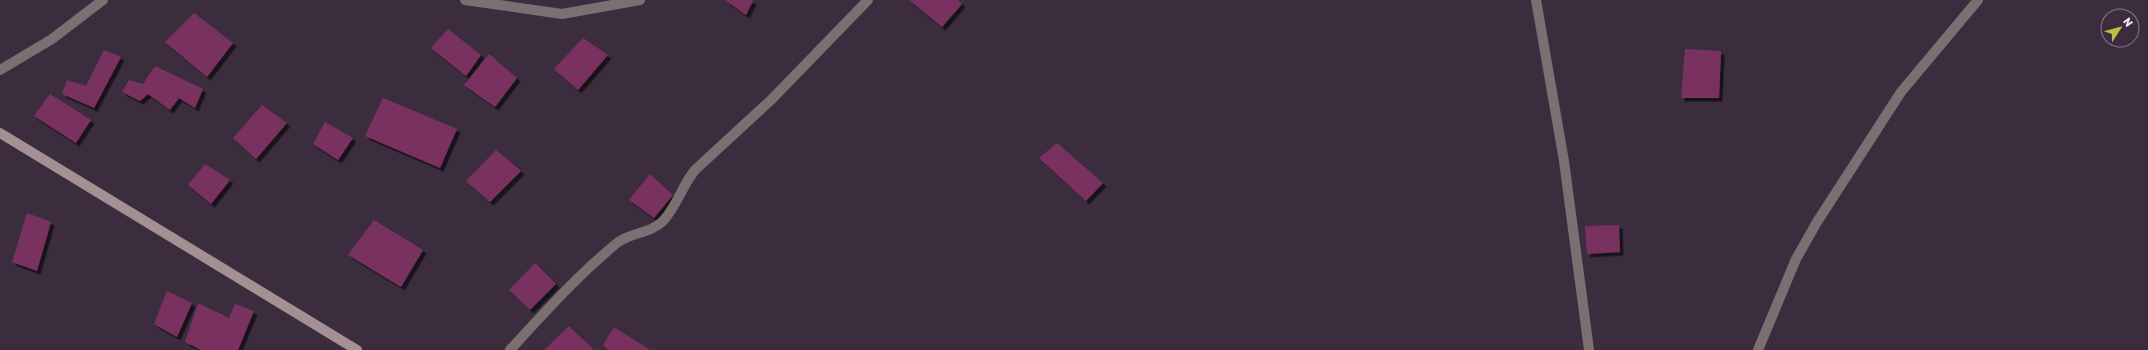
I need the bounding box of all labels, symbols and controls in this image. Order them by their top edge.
north arrow [2100,8,2140,48]
text: N [2120,15,2135,30]

